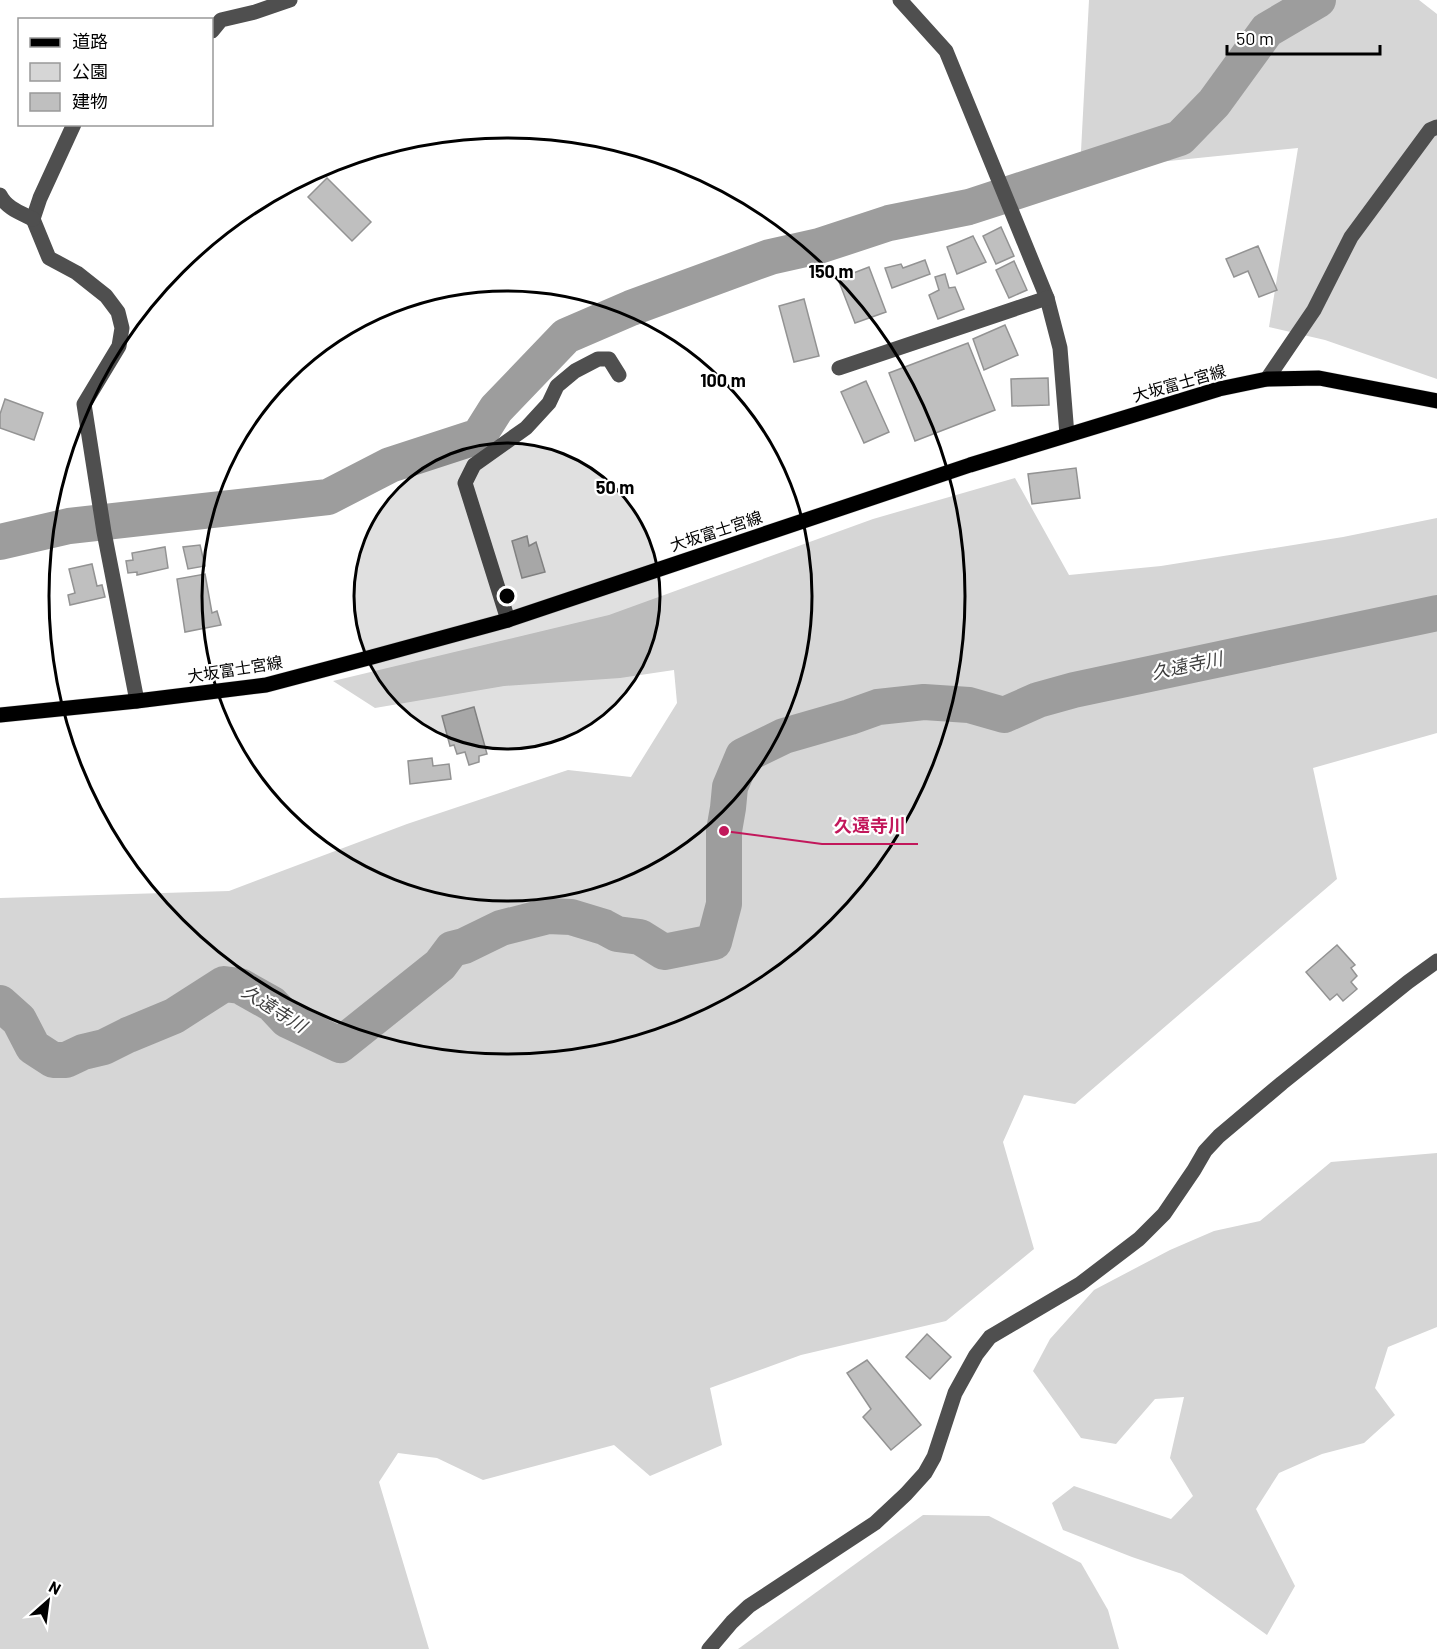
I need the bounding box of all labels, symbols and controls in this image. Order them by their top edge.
legend [18,18,213,126]
scale bar [1227,18,1380,56]
text: 50 m [1236,27,1274,49]
text: 道路 [72,30,108,52]
text: 公園 [72,60,108,82]
text: 建物 [72,90,108,112]
text: 150 m [809,260,853,282]
street label: 大坂富士宮線 [1130,360,1228,405]
text: 100 m [700,369,746,391]
text: 50 m [596,476,634,498]
street label: 大坂富士宮線 [667,507,764,554]
centre of rings [497,586,517,606]
water label: 久遠寺川 [1149,646,1226,683]
street label: 大坂富士宮線 [186,652,284,685]
callout: 久遠寺川 [822,808,918,844]
text: 久遠寺川 [834,814,906,836]
water label: 久遠寺川 [238,980,313,1038]
north arrow [18,1571,78,1631]
text: N [46,1576,64,1598]

